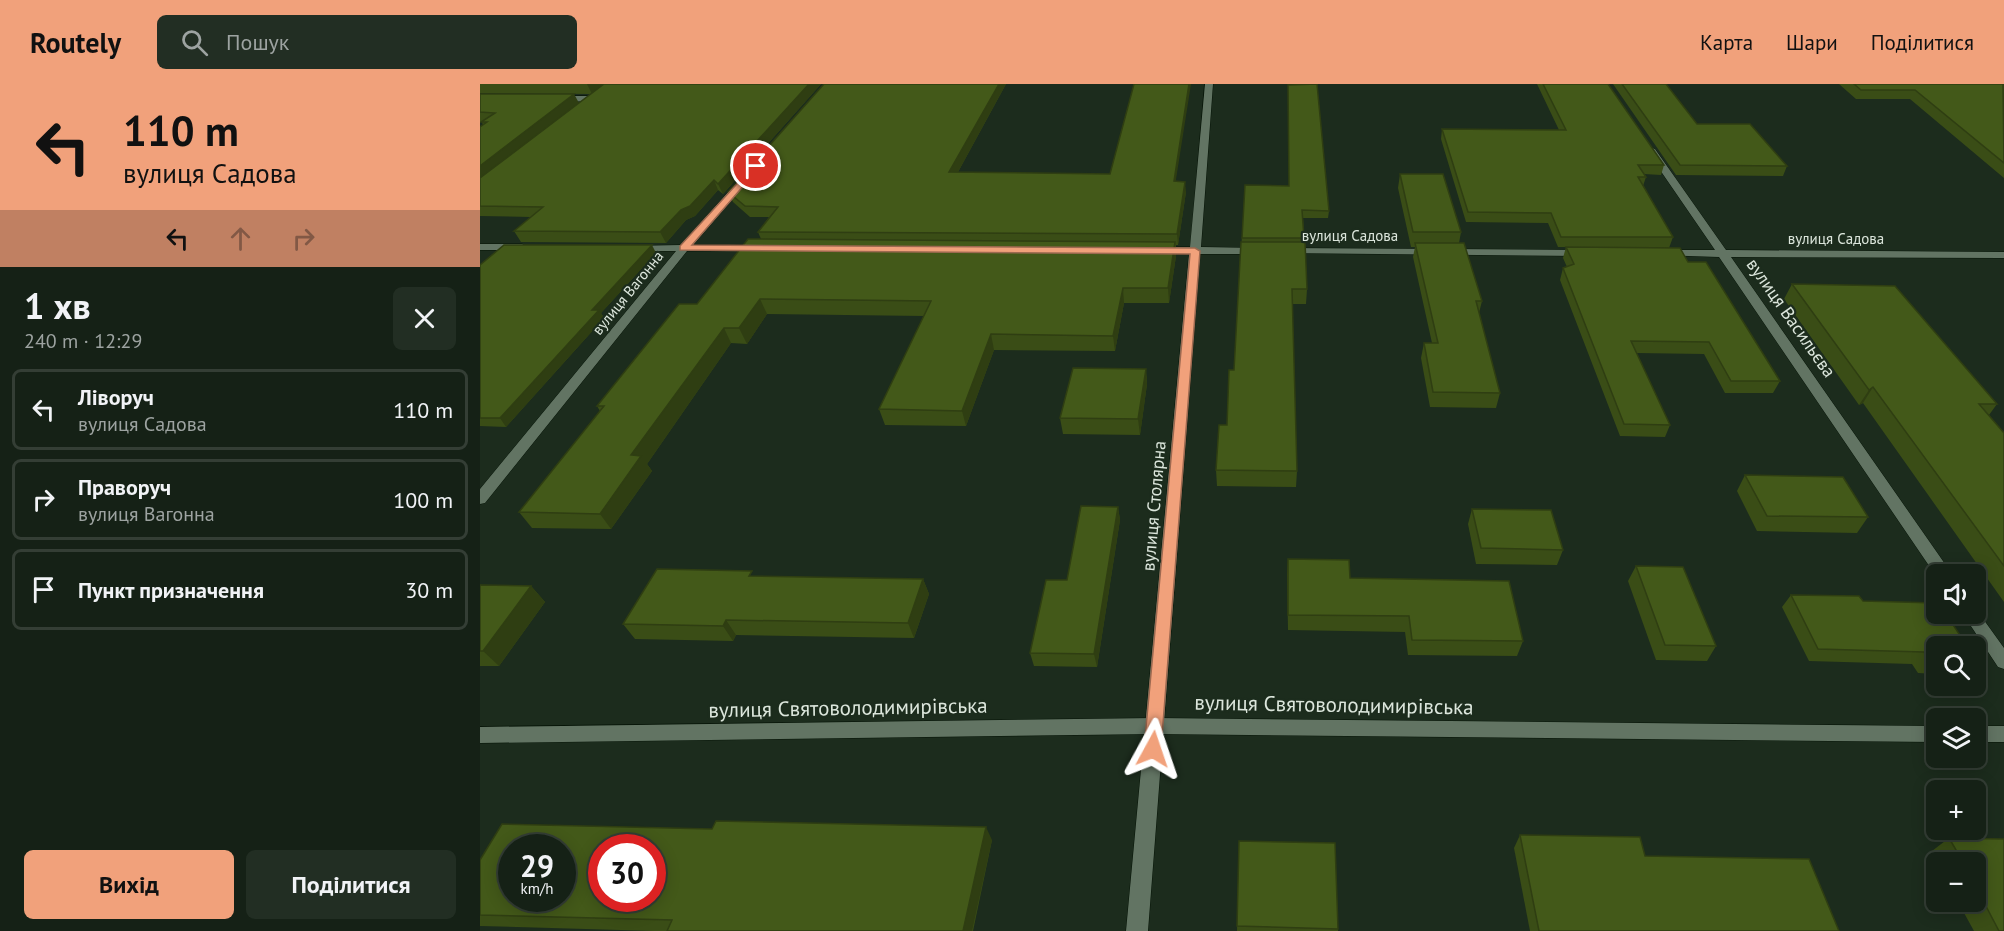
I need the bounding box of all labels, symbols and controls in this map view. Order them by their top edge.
search box [157,15,577,69]
text: Routely [30,24,121,61]
icon: search [178,26,211,59]
text: Пошук [226,28,289,56]
text: Карта [1700,29,1753,56]
text: Шари [1786,29,1838,56]
text: Поділитися [1871,29,1974,56]
text: 110 m [123,103,239,158]
icon: left [24,108,102,186]
pin [730,140,781,191]
icon: arrive [739,149,772,182]
text: вулиця Садова [123,156,297,190]
icon: left [161,222,194,255]
icon: ahead [224,222,257,255]
icon: right [287,222,320,255]
street label: вулиця Садова [1302,226,1398,245]
street label: вулиця Садова [1788,229,1884,248]
street label: вулиця Вагонна [588,247,667,339]
street label: вулиця Васильєва [1742,254,1841,382]
text: 1 хв [24,282,91,329]
button: close [393,287,456,350]
text: 240 m · 12:29 [24,328,142,354]
text: Ліворуч [78,383,154,411]
icon: left [27,393,60,426]
text: 110 m [393,396,453,424]
text: вулиця Садова [78,411,207,437]
street label: вулиця Столярна [1136,440,1171,572]
text: Праворуч [78,473,171,501]
icon: right [27,483,60,516]
text: 100 m [393,486,453,514]
text: вулиця Вагонна [78,501,215,527]
map controls [1926,564,1986,912]
button: sound [1926,564,1986,624]
icon: arrive [27,573,60,606]
text: Пункт призначення [78,576,264,604]
text: 30 m [405,576,453,604]
button: search [1926,636,1986,696]
street label: вулиця Святоволодимирівська [1194,689,1474,720]
street label: вулиця Святоволодимирівська [708,692,988,723]
button: layers [1926,708,1986,768]
position arrow [1121,717,1185,781]
button: + [1926,780,1986,840]
speed limit sign: 30 [588,834,666,912]
text: 29 [520,846,554,885]
button: Вихід [24,850,234,919]
button: Поділитися [246,850,456,919]
button: − [1926,852,1986,912]
text: km/h [521,879,553,898]

